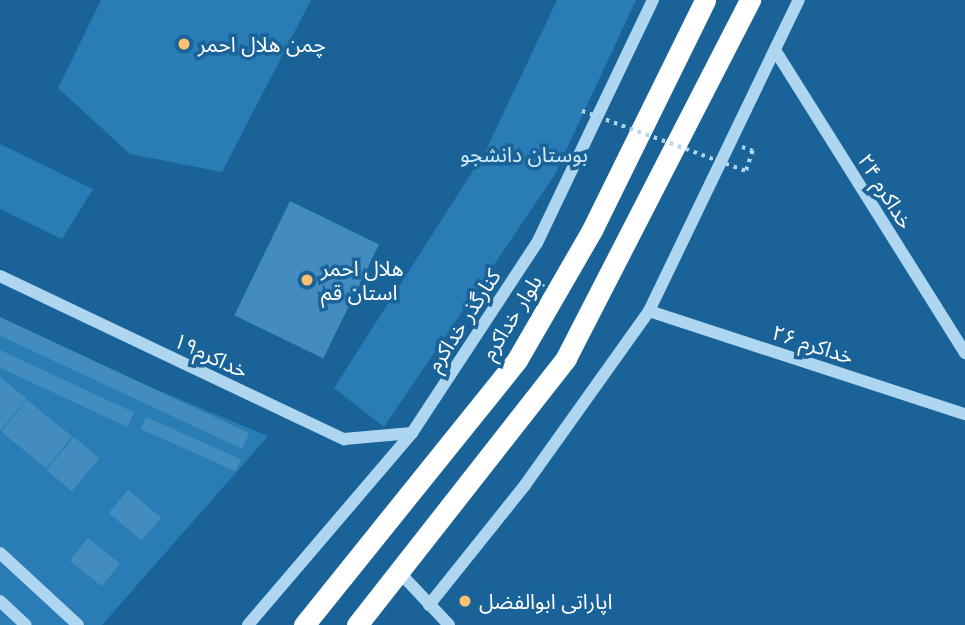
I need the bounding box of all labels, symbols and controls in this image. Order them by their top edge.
place label: چمن هلال احمر [198,31,326,57]
marker: چمن هلال احمر [176,36,192,52]
park label: بوستان دانشجو [460,141,588,167]
street label: ۲۴ خداکرم [853,149,919,233]
place label: هلال احمر استان قم [321,255,404,305]
street label: کنارگذر خداکرم [421,264,505,376]
street label: بلوار خداکرم [475,270,547,364]
marker: هلال احمر استان قم [299,272,315,288]
street label: ۲۶ خداکرم [769,319,857,369]
street label: ۱۹خداکرم [170,327,252,383]
place label: اپاراتی ابوالفضل [479,588,612,614]
marker: اپاراتی ابوالفضل [457,593,473,609]

